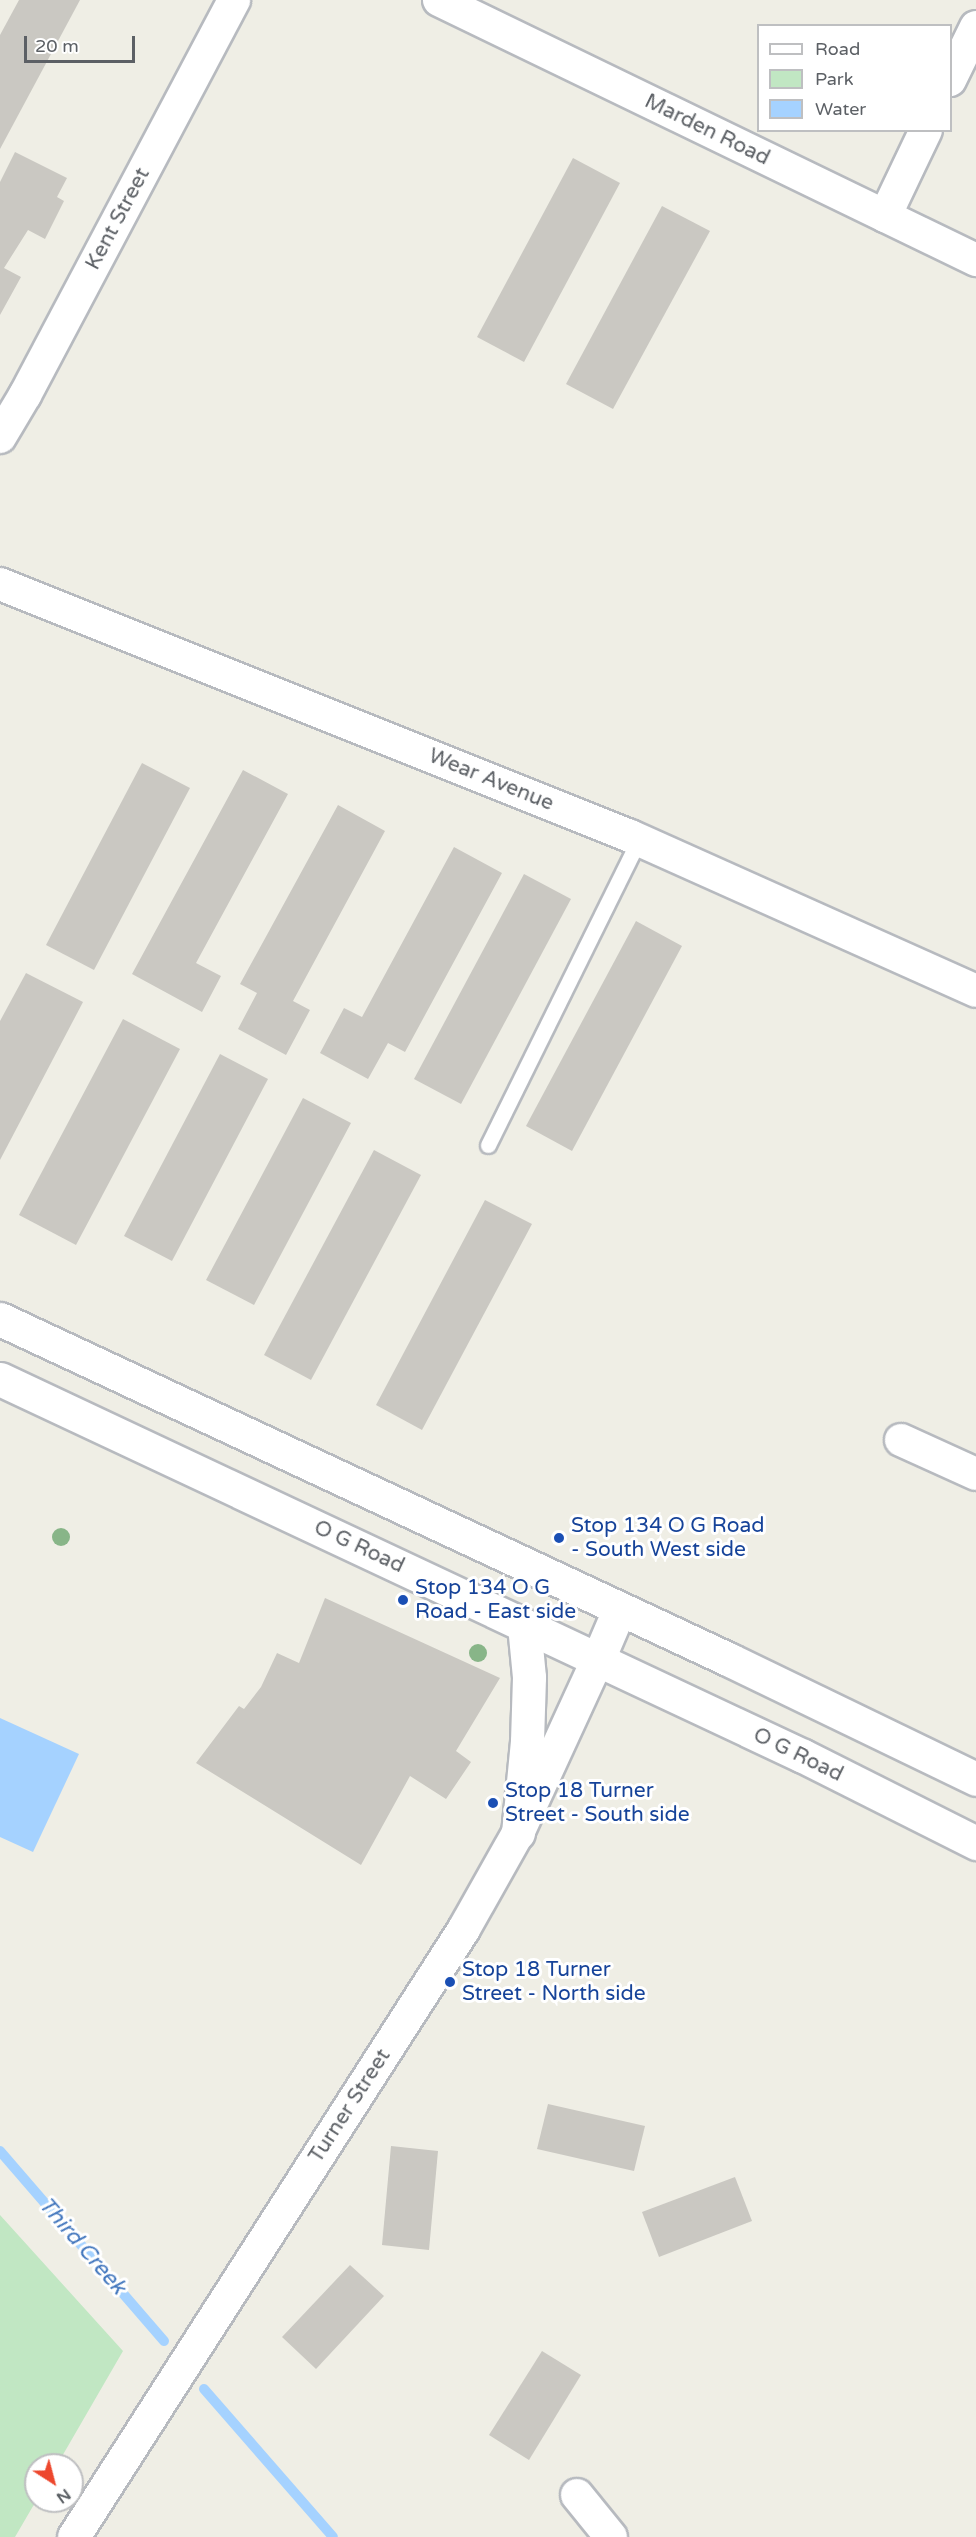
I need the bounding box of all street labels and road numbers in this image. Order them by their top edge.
street label: Marden Road [640,89,774,171]
street label: Kent Street [81,164,155,274]
street label: Wear Avenue [425,743,557,817]
street label: O G Road [310,1515,408,1579]
street label: O G Road [749,1722,847,1788]
street label: Turner Street [304,2044,396,2168]

